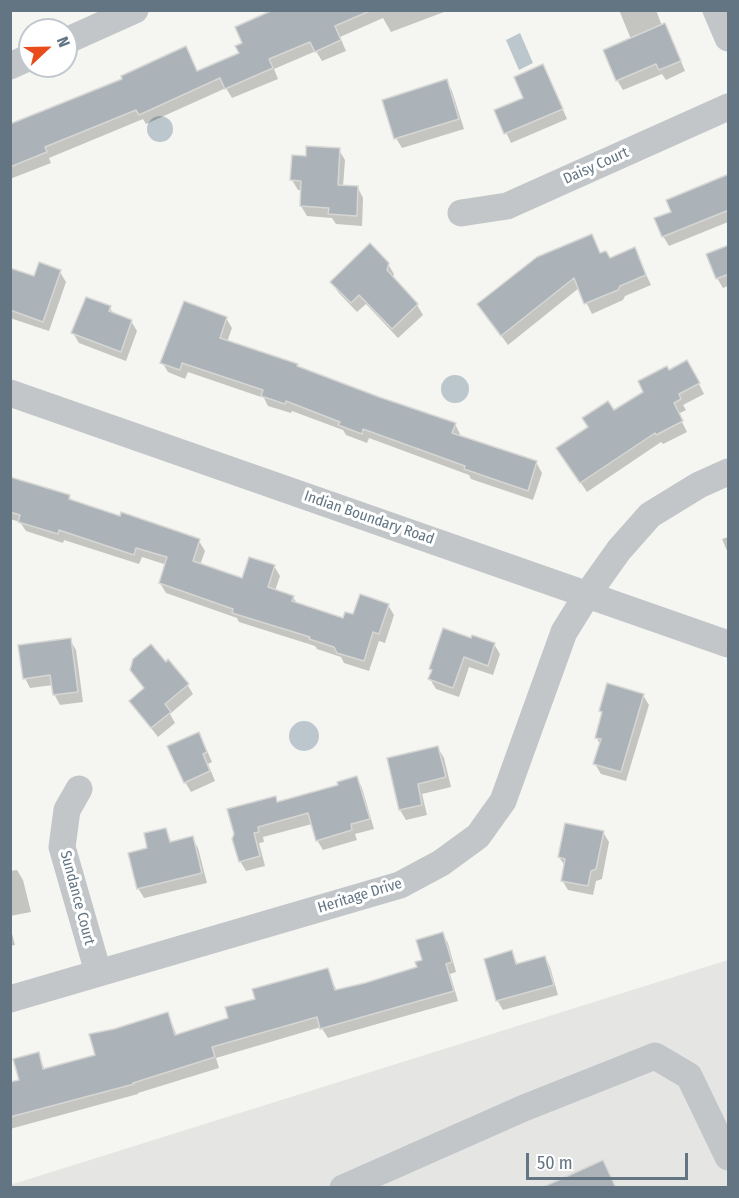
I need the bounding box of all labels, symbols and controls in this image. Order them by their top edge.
north arrow [18,18,78,78]
text: N [53,34,74,50]
street label: Daisy Court [561,144,631,188]
street label: Indian Boundary Road [302,487,436,549]
street label: Sundance Court [56,849,98,947]
street label: Heritage Drive [316,875,404,917]
scale bar [529,1141,691,1179]
text: 50 m [537,1152,573,1174]

